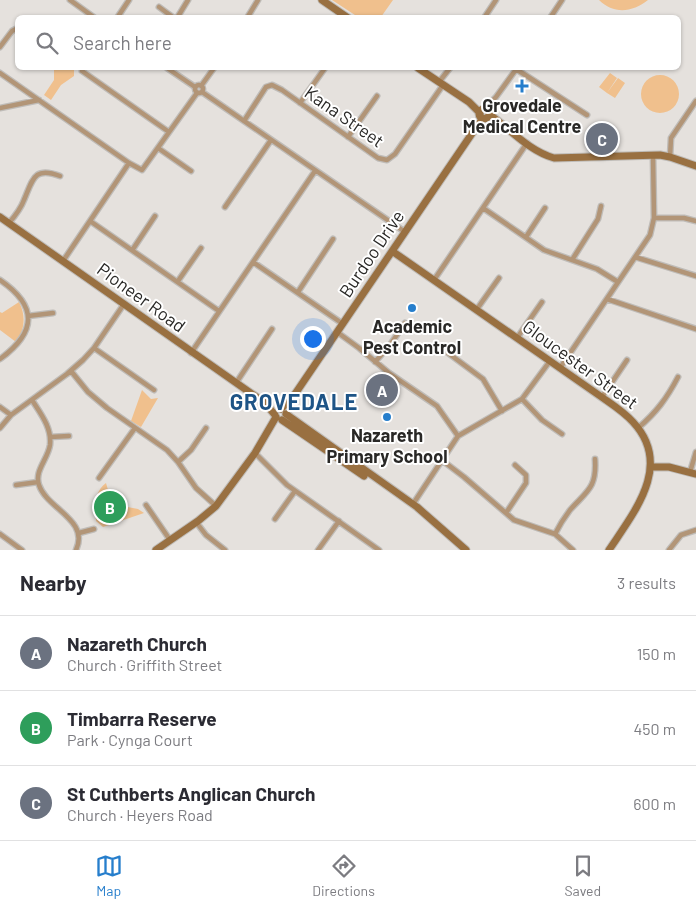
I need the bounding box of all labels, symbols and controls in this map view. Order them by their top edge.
search box [15,15,681,70]
icon: search [33,29,61,57]
text: Search here [73,31,172,54]
marker: Grovedale Medical Centre [515,79,529,93]
street label: Kana Street [301,81,388,152]
place label: Grovedale Medical Centre [463,94,581,137]
pin: C [586,120,618,158]
street label: Burdoo Drive [334,206,408,301]
street label: Pioneer Road [93,258,190,337]
marker: Academic Pest Control [406,302,418,314]
place label: Academic Pest Control [363,315,461,358]
street label: Gloucester Street [519,315,643,413]
your location [300,326,326,352]
pin: A [366,371,398,409]
district label: GROVEDALE [230,388,358,414]
marker: Nazareth Primary School [381,411,393,423]
place label: Nazareth Primary School [326,424,448,467]
pin: B [94,488,126,526]
text: Nearby [20,570,86,595]
text: 3 results [617,573,676,592]
text: Nazareth Church [67,632,207,655]
text: A [31,644,41,663]
text: 150 m [637,644,676,663]
text: Church · Griffith Street [67,655,222,674]
text: Timbarra Reserve [67,707,217,730]
text: B [31,719,41,738]
text: 450 m [633,719,676,738]
text: Park · Cynga Court [67,730,193,749]
text: St Cuthberts Anglican Church [67,782,315,805]
text: C [31,794,41,813]
text: 600 m [633,794,676,813]
text: Church · Heyers Road [67,805,213,824]
tab: Map [95,852,123,899]
tab: Directions [312,852,375,899]
tab: Saved [564,852,601,899]

